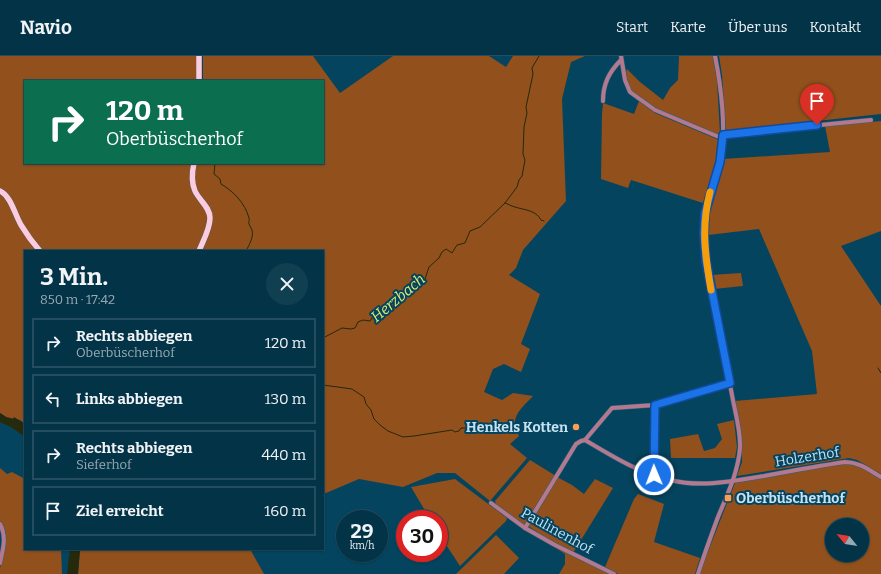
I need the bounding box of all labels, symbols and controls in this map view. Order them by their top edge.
text: Navio [20,16,72,39]
text: Start [616,19,648,36]
text: Karte [670,19,706,36]
text: Über uns [728,19,787,36]
text: Kontakt [809,19,861,36]
pin [800,84,834,125]
icon: arrive [806,90,828,112]
text: 120 m [106,94,183,127]
icon: right [40,96,92,148]
text: Oberbüscherhof [106,128,243,150]
text: 3 Min. [40,263,108,291]
button: close [266,263,308,305]
water label: Herzbach [367,270,429,326]
text: 850 m · 17:42 [40,292,115,307]
text: Rechts abbiegen [76,327,192,345]
icon: right [42,332,64,354]
text: 120 m [265,334,306,352]
text: Oberbüscherhof [76,345,175,360]
icon: left [42,388,64,410]
text: Links abbiegen [76,390,183,408]
text: 130 m [264,390,306,408]
place label: Henkels Kotten [466,419,568,436]
marker: Henkels Kotten [571,422,581,432]
text: Rechts abbiegen [76,439,192,457]
street label: Holzerhof [774,443,842,470]
icon: right [42,444,64,466]
text: 440 m [261,446,306,464]
position arrow [633,454,675,496]
text: Sieferhof [76,457,131,472]
place label: Oberbüscherhof [736,490,845,507]
marker: Oberbüscherhof [723,493,733,503]
icon: arrive [42,500,64,522]
text: Ziel erreicht [76,502,164,520]
text: 160 m [264,502,306,520]
street label: Paulinenhof [518,504,597,558]
speed limit sign: 30 [396,510,448,562]
north arrow [825,518,869,562]
map controls [825,518,869,562]
text: 29 [350,519,374,543]
text: km/h [350,540,374,552]

